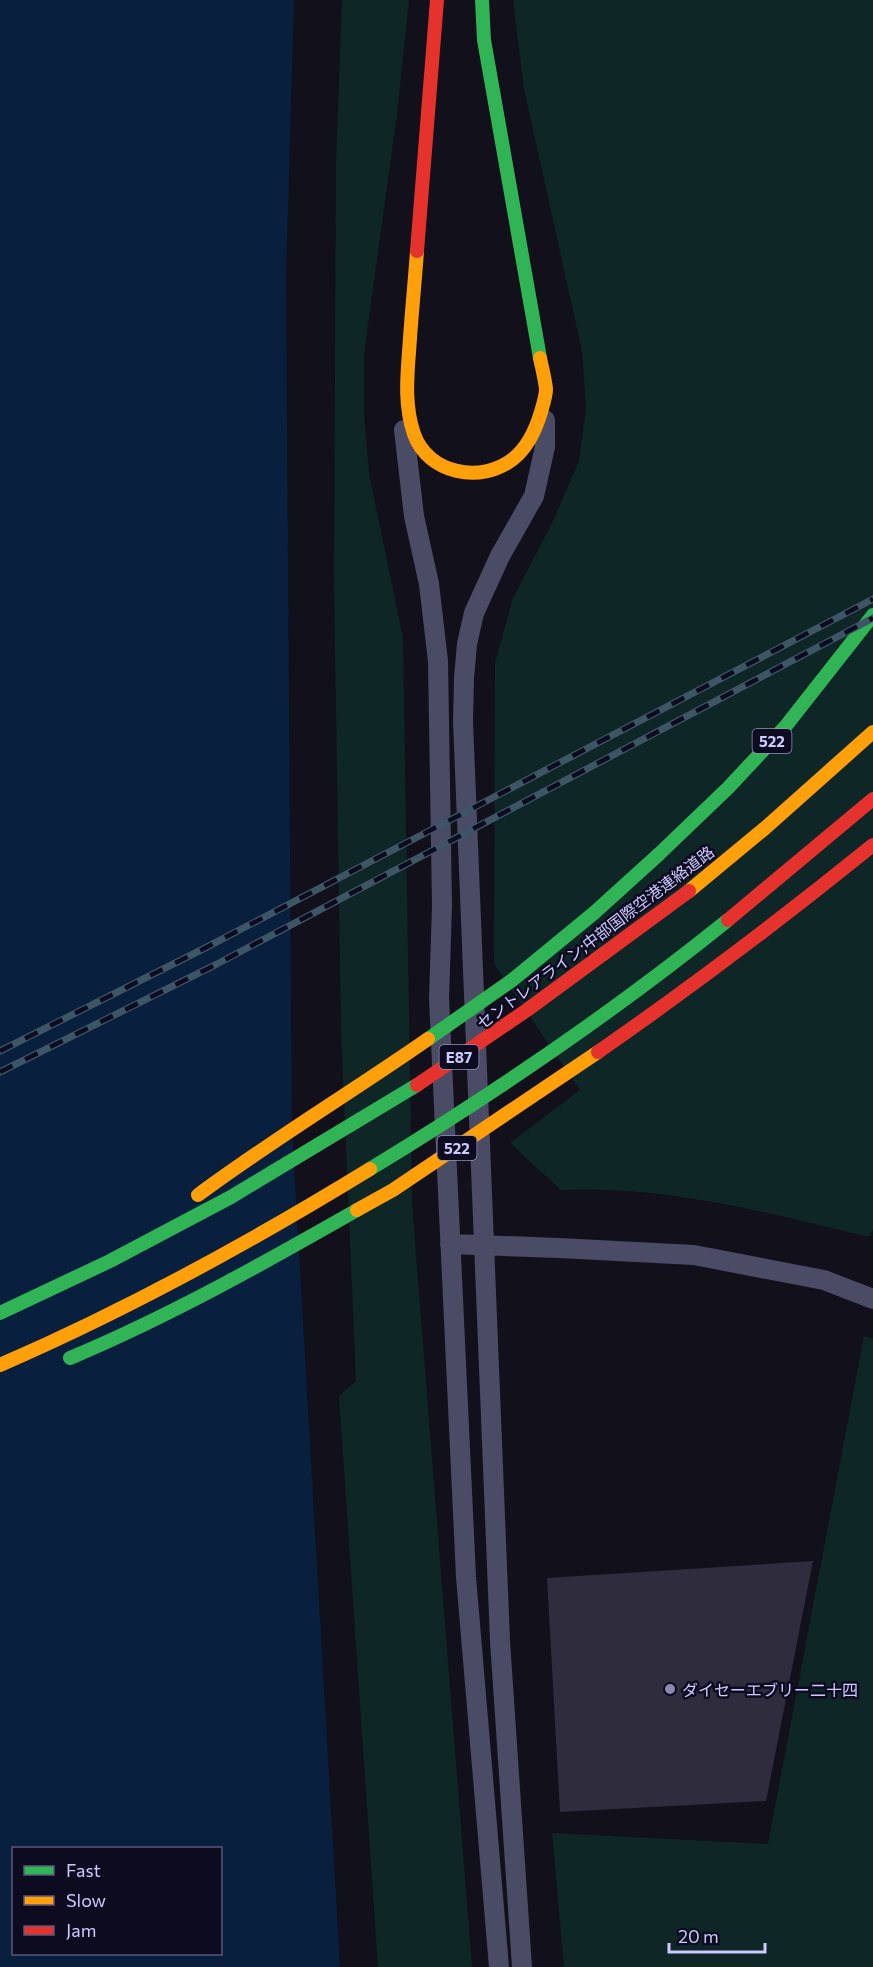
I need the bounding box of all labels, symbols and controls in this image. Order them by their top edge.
road number: 522 [752,729,792,753]
street label: セントレアライン;中部国際空港連絡道路 [473,842,717,1032]
road number: E87 [440,1045,478,1069]
road number: 522 [438,1136,476,1160]
place label: ダイセーエブリー二十四 [682,1680,858,1699]
marker: ダイセーエブリー二十四 [663,1682,677,1696]
legend [12,1847,222,1955]
text: Fast [66,1859,101,1881]
text: Slow [66,1889,106,1911]
scale bar [669,1916,765,1954]
text: Jam [66,1919,96,1941]
text: 20 m [678,1925,719,1947]

